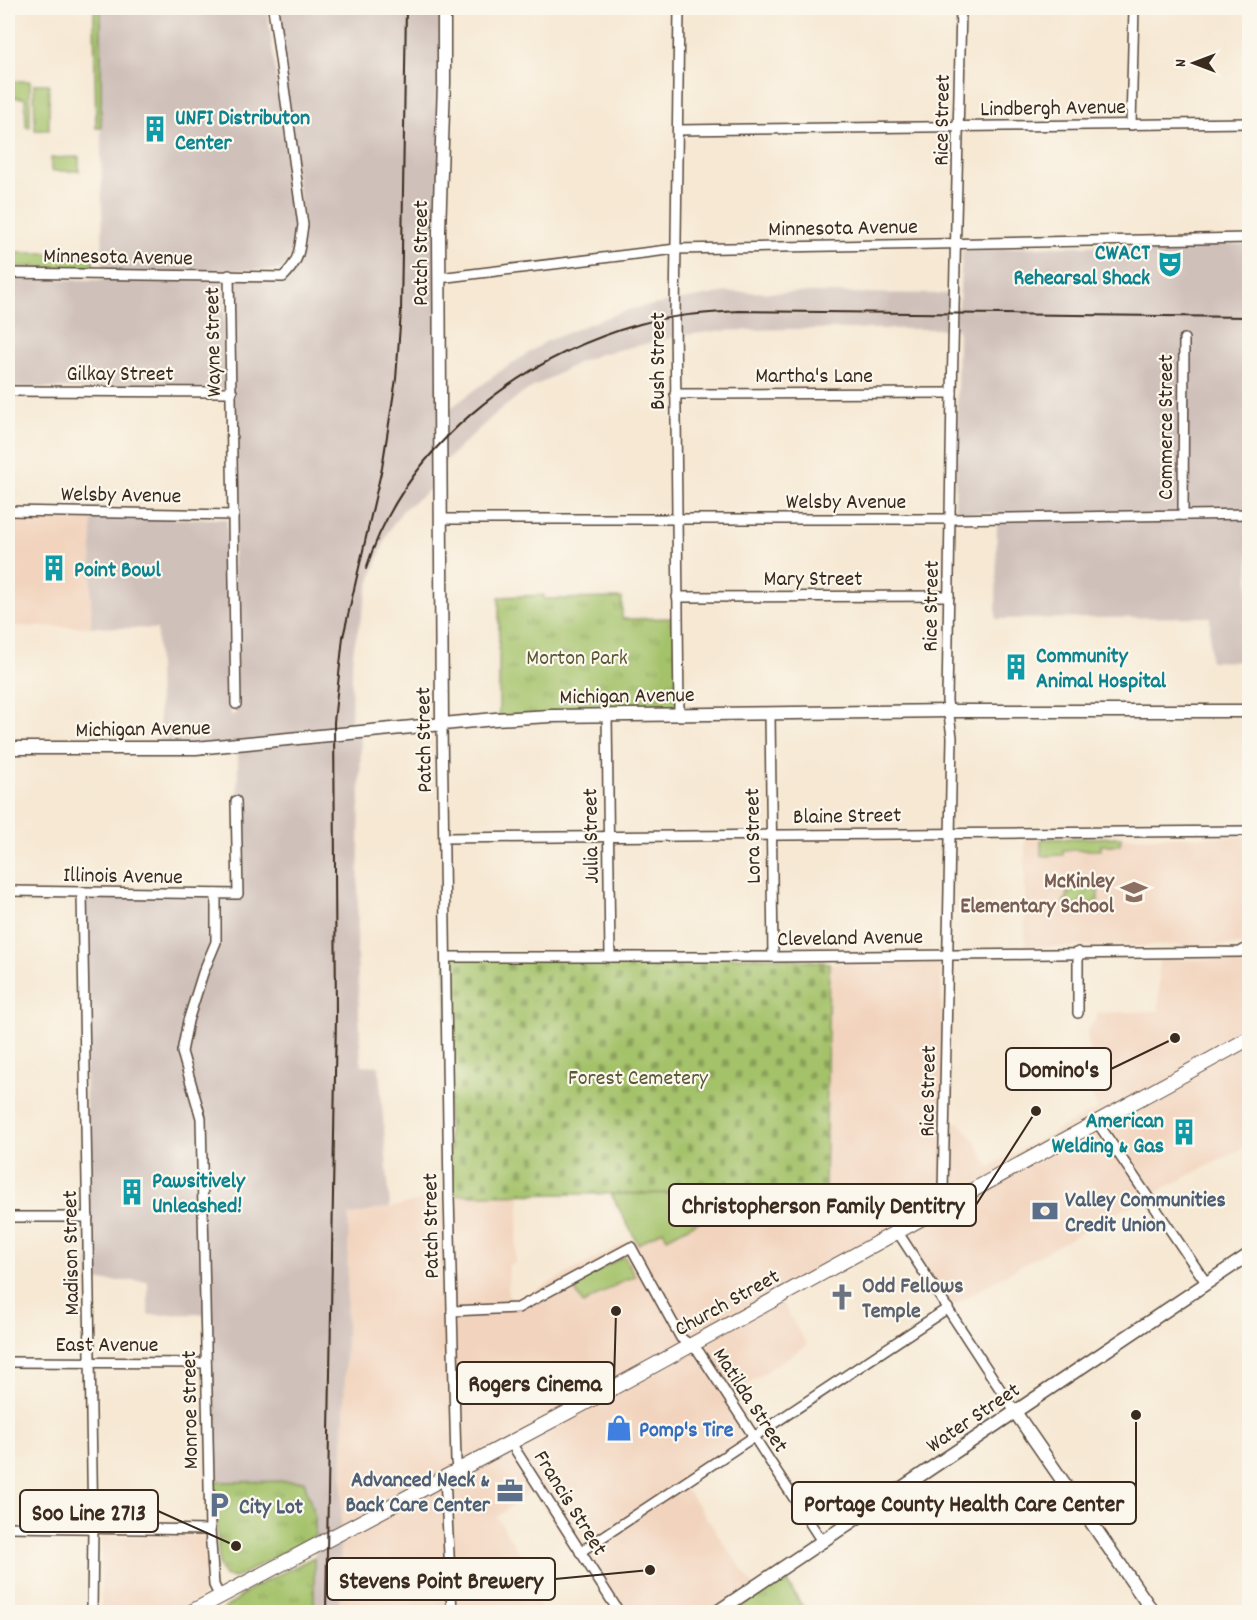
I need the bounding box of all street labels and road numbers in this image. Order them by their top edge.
street label: Rice Street [927,74,960,166]
street label: Lindbergh Avenue [980,93,1126,126]
street label: Patch Street [407,200,438,306]
street label: Minnesota Avenue [768,213,918,246]
street label: Minnesota Avenue [43,242,193,275]
street label: Wayne Street [198,287,231,397]
street label: Bush Street [644,312,675,410]
street label: Commerce Street [1152,354,1183,500]
street label: Gilkay Street [66,360,174,391]
street label: Martha's Lane [755,362,873,393]
street label: Welsby Avenue [60,480,181,513]
street label: Welsby Avenue [786,488,906,519]
street label: Rice Street [916,560,949,652]
street label: Mary Street [764,565,862,596]
street label: Michigan Avenue [559,681,695,714]
street label: Patch Street [409,687,442,793]
street label: Michigan Avenue [75,714,211,747]
street label: Julia Street [576,788,609,884]
street label: Lora Street [738,788,771,884]
street label: Blaine Street [793,801,902,834]
street label: Illinois Avenue [63,861,183,894]
street label: Cleveland Avenue [777,923,923,956]
street label: Rice Street [913,1045,946,1137]
street label: Patch Street [416,1173,449,1279]
street label: Madison Street [56,1190,89,1316]
street label: Church Street [669,1262,786,1346]
street label: East Avenue [56,1331,158,1362]
street label: Matilda Street [703,1342,795,1460]
street label: Monroe Street [175,1350,208,1470]
street label: Water Street [921,1376,1027,1462]
street label: Francis Street [524,1445,614,1563]

